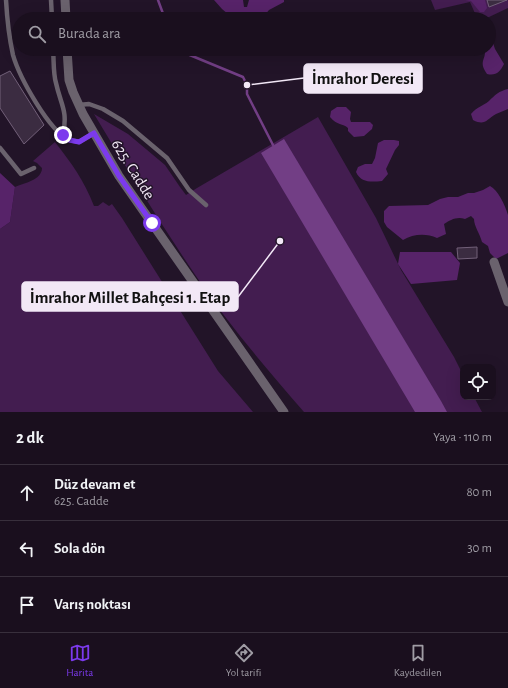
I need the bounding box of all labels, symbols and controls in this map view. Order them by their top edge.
search box [12,12,496,56]
icon: search [26,23,48,45]
text: Burada ara [58,26,121,41]
callout: İmrahor Deresi [304,64,422,93]
text: İmrahor Deresi [312,69,414,87]
route end [54,126,72,144]
street label: 625. Cadde [108,137,158,202]
route start [143,214,161,232]
callout: İmrahor Millet Bahçesi 1. Etap [22,282,238,311]
text: İmrahor Millet Bahçesi 1. Etap [30,288,230,306]
map controls [460,364,496,400]
button: locate [460,364,496,400]
text: 2 dk [16,429,44,446]
text: Yaya · 110 m [433,431,492,444]
text: Düz devam et [54,477,135,492]
icon: ahead [16,482,38,504]
text: 80 m [466,486,492,499]
text: 625. Cadde [54,495,109,508]
icon: left [16,538,38,560]
text: Sola dön [54,541,105,556]
text: 30 m [467,542,492,555]
icon: arrive [16,594,38,616]
text: Varış noktası [54,597,131,612]
tab: Harita [66,642,93,679]
tab: Yol tarifi [226,642,261,679]
tab: Kaydedilen [394,642,442,679]

